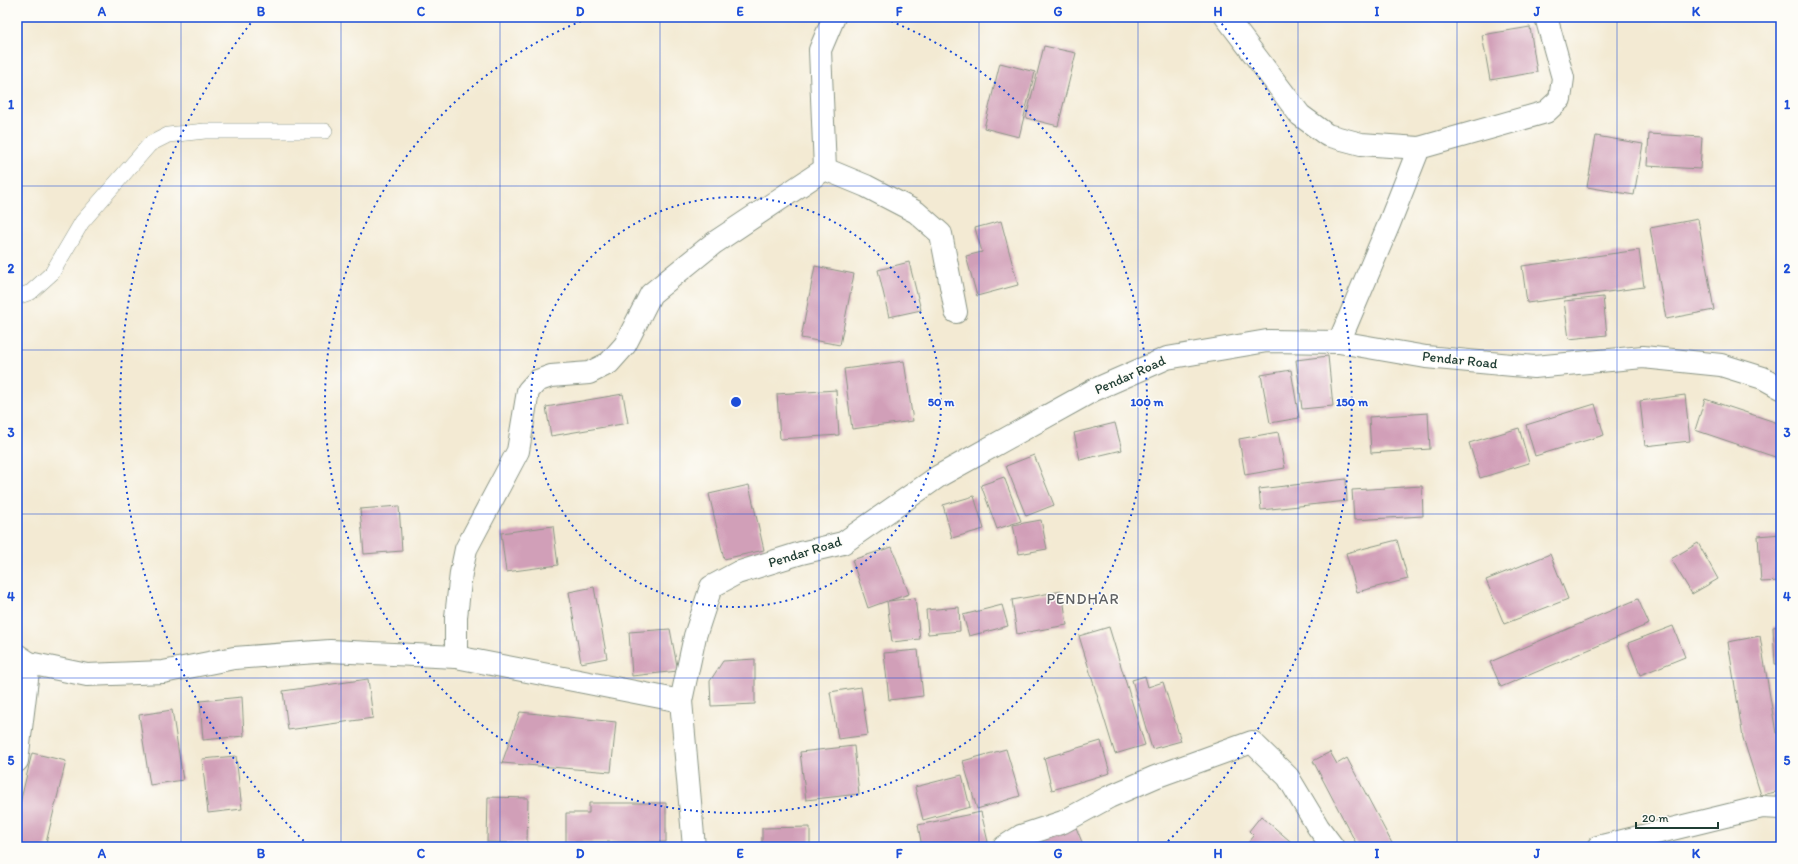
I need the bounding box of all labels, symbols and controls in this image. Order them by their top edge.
text: A [97,4,107,19]
text: B [257,4,266,19]
text: C [417,4,426,19]
text: D [576,4,585,19]
text: E [736,4,744,19]
text: F [896,4,903,19]
text: G [1054,4,1063,19]
text: H [1214,4,1223,19]
text: I [1375,4,1380,19]
text: J [1533,4,1541,19]
text: K [1692,4,1701,19]
text: 1 [8,97,14,112]
text: 1 [1784,97,1790,112]
text: 2 [8,261,15,276]
text: 2 [1784,261,1791,276]
street label: Pendar Road [1421,348,1499,372]
street label: Pendar Road [1092,352,1168,398]
centre of rings [729,395,743,409]
text: 50 m [928,395,955,409]
text: 100 m [1130,395,1164,409]
text: 150 m [1336,395,1369,409]
text: 3 [7,425,15,440]
text: 3 [1783,425,1791,440]
street label: Pendar Road [766,533,844,571]
text: 4 [7,589,15,604]
text: 4 [1783,589,1791,604]
district label: PENDHAR [1047,590,1119,608]
text: 5 [8,753,15,768]
text: 5 [1784,753,1791,768]
scale bar [1636,804,1718,830]
text: 20 m [1642,811,1669,825]
text: A [97,846,107,861]
text: B [257,846,266,861]
text: C [417,846,426,861]
text: D [576,846,585,861]
text: E [736,846,744,861]
text: F [896,846,903,861]
text: G [1054,846,1063,861]
text: H [1214,846,1223,861]
text: I [1375,846,1380,861]
text: J [1533,846,1541,861]
text: K [1692,846,1701,861]

